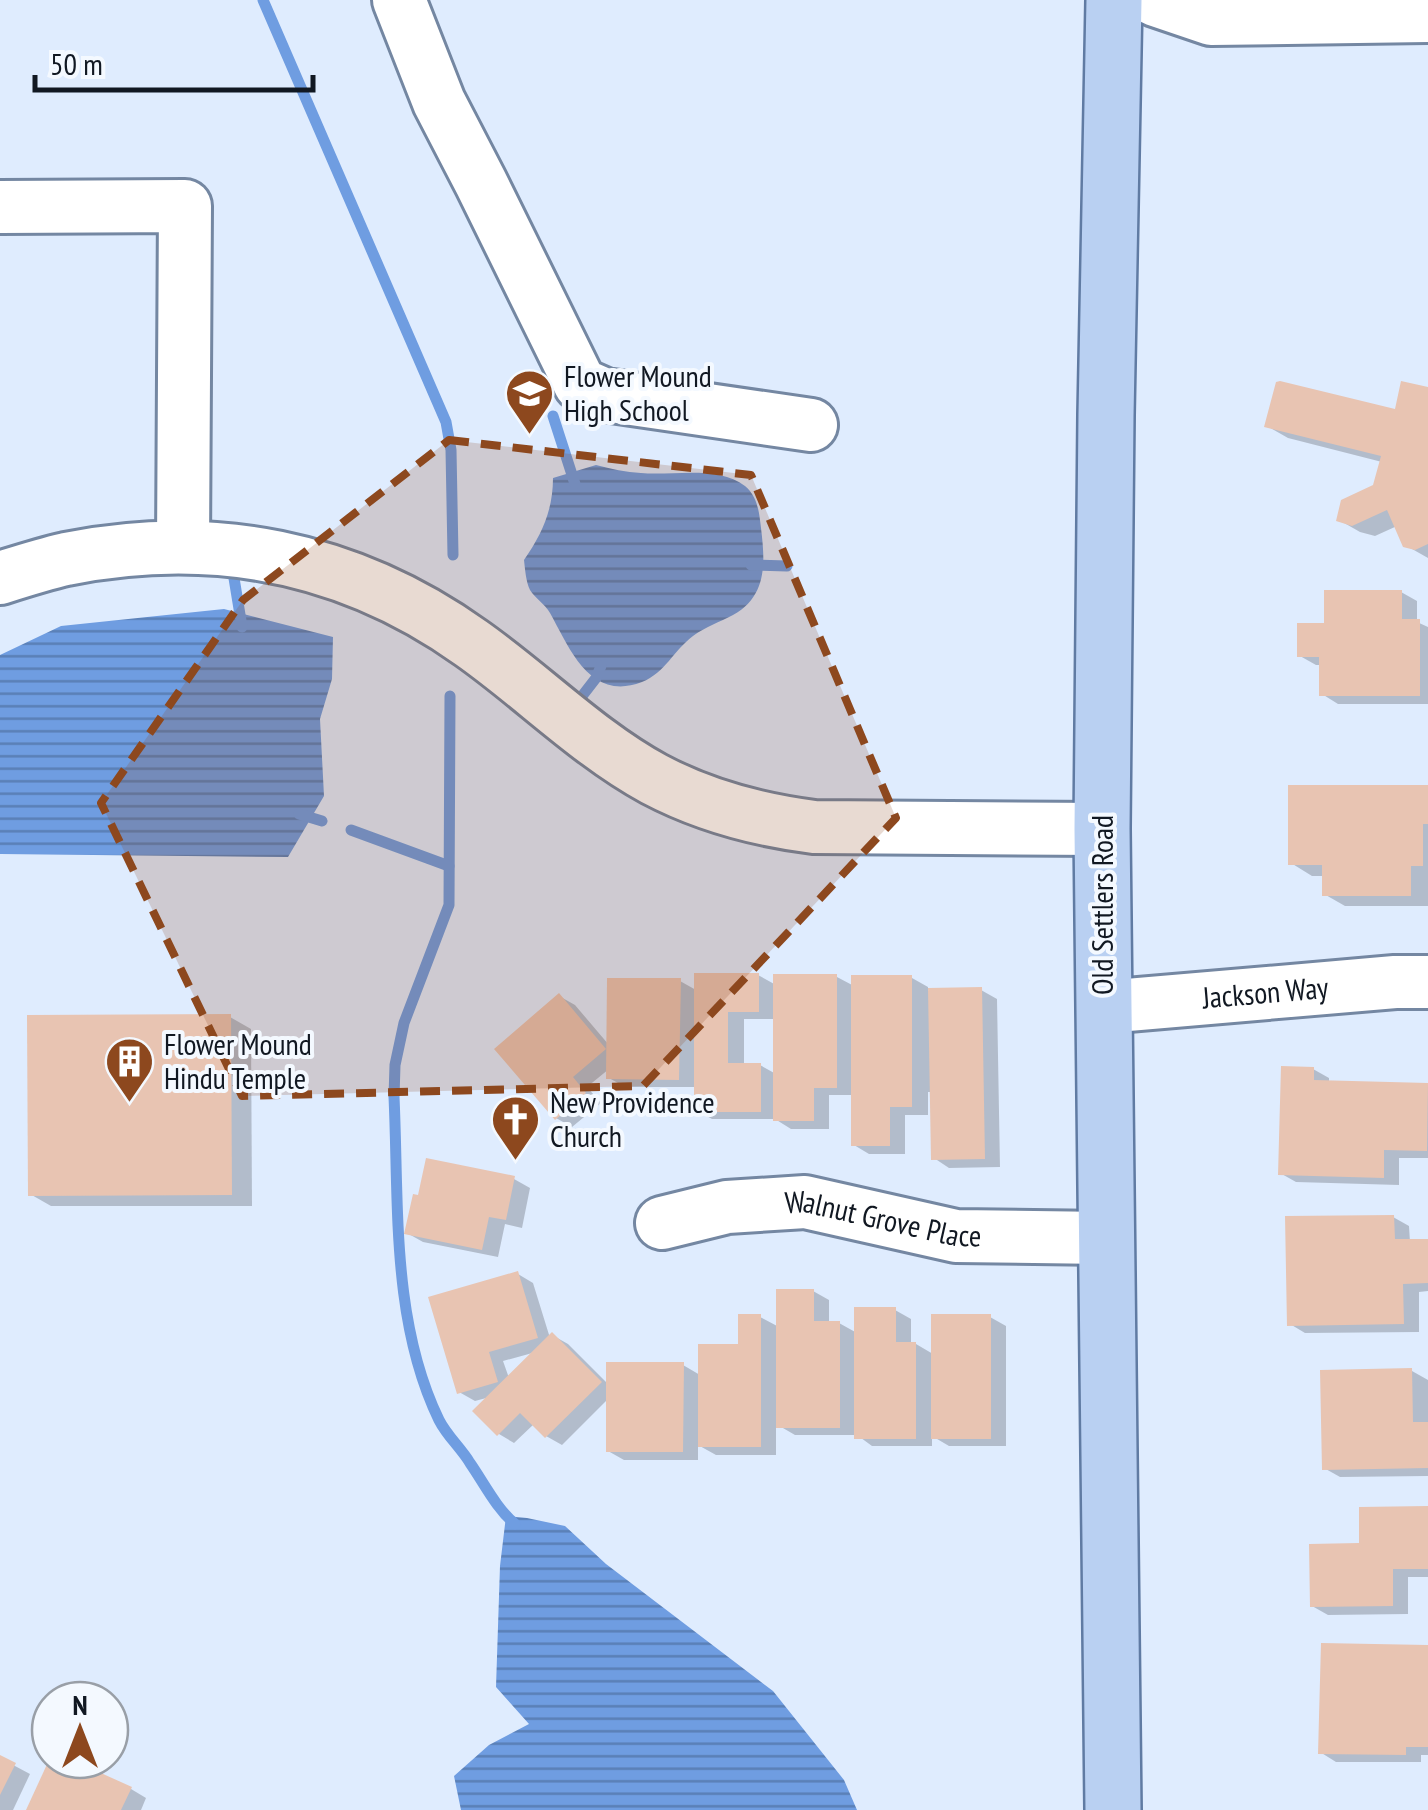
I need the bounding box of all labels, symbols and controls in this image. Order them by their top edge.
scale bar [35,30,312,92]
text: 50 m [50,44,103,83]
place label: Flower Mound High School [564,356,712,429]
school or university icon: Flower Mound High School [503,368,555,436]
street label: Old Settlers Road [1082,815,1121,995]
street label: Jackson Way [1200,967,1331,1017]
place label: Flower Mound Hindu Temple [164,1024,312,1097]
building icon: Flower Mound Hindu Temple [103,1036,155,1104]
place label: New Providence Church [550,1082,715,1155]
church icon: New Providence Church [489,1094,541,1162]
street label: Walnut Grove Place [784,1181,981,1254]
north arrow [30,1680,130,1780]
text: N [72,1686,88,1723]

